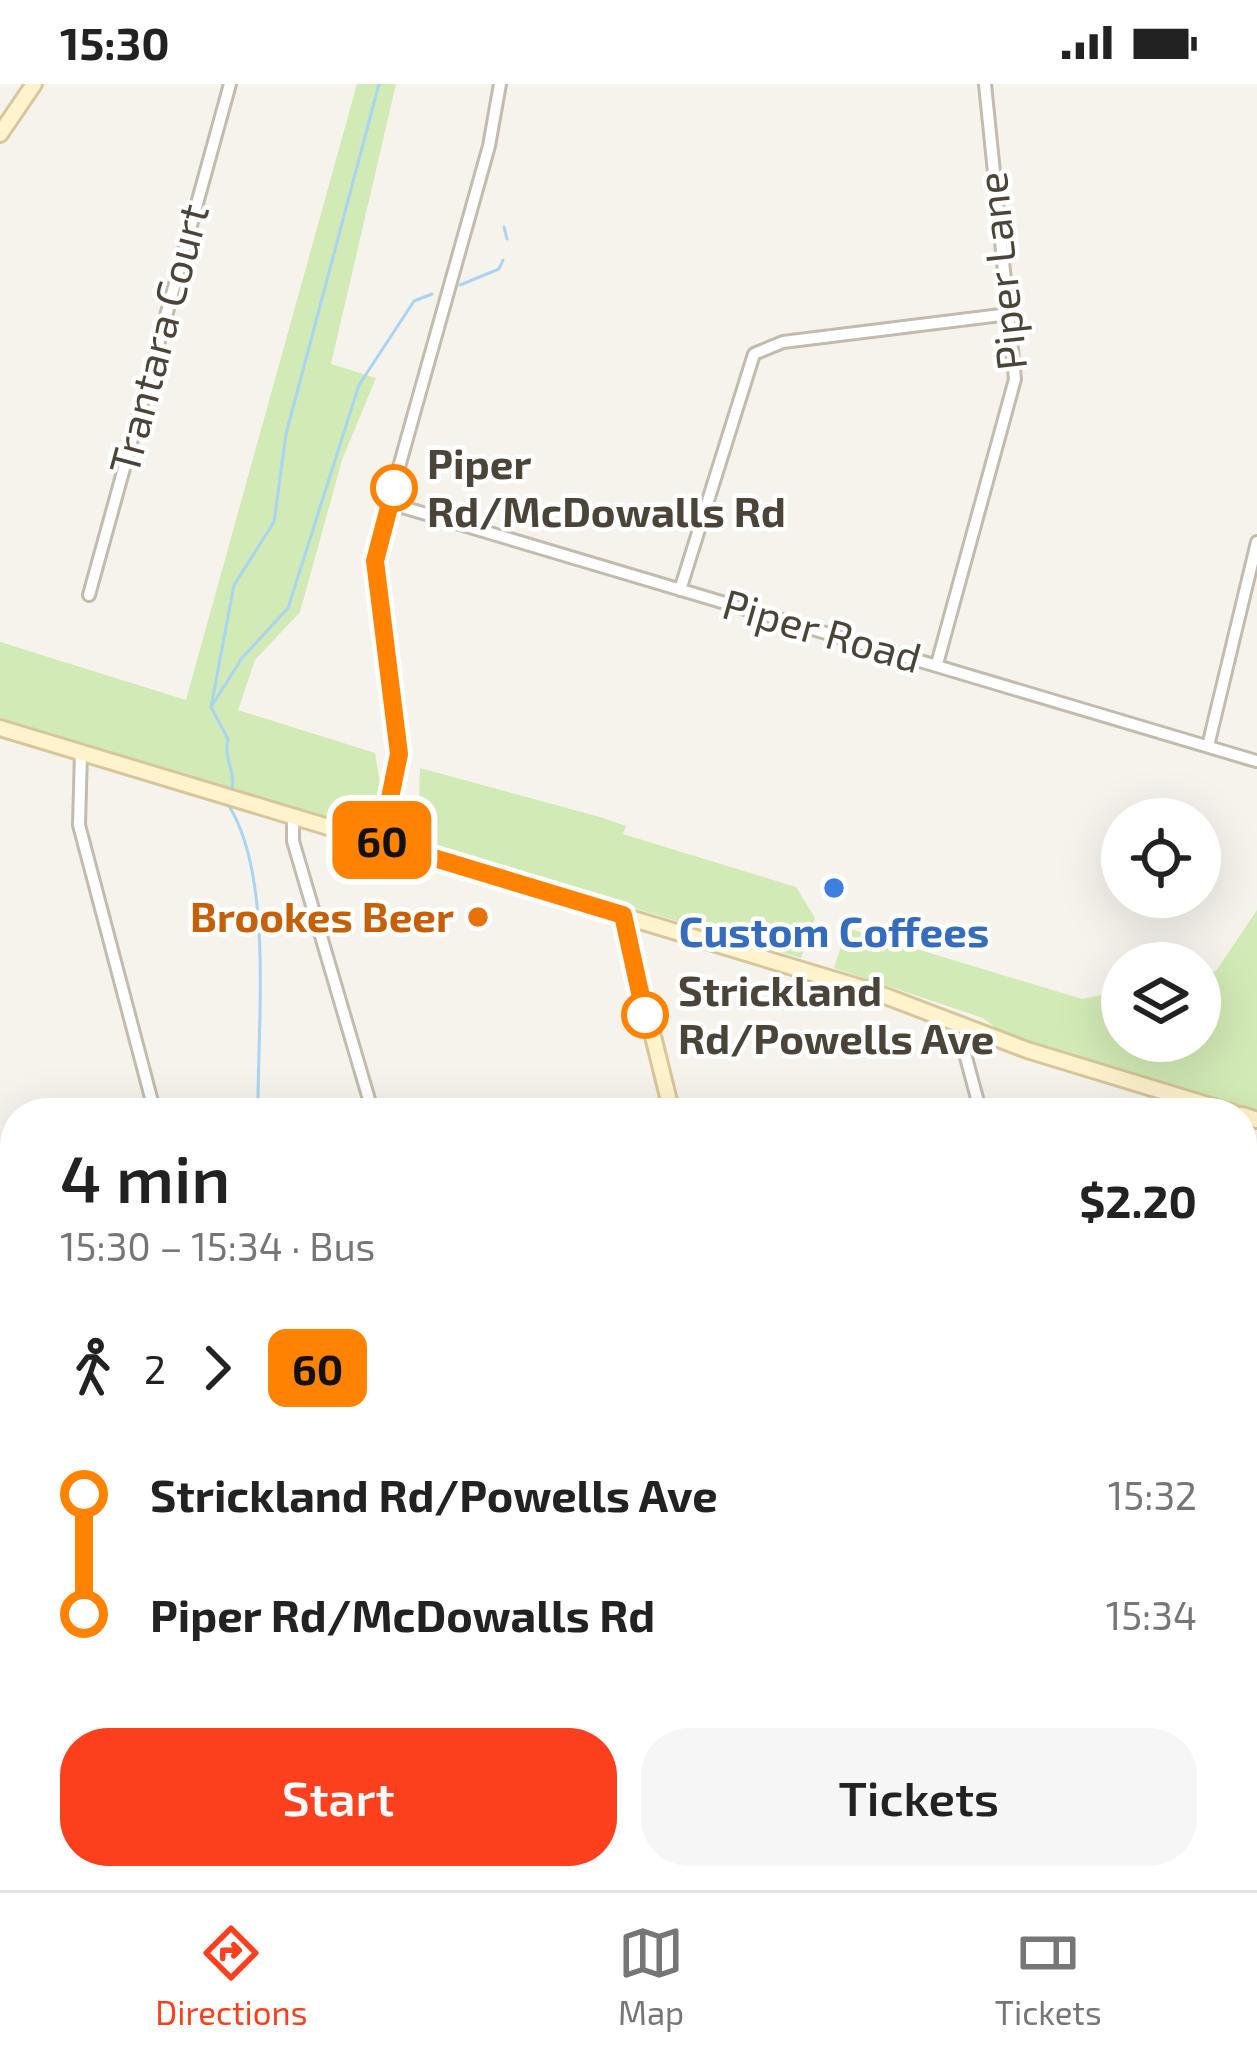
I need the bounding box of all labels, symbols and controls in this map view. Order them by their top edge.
text: 15:30 [60,15,170,69]
street label: Piper Lane [965,170,1035,373]
street label: Trantara Court [97,198,217,479]
place label: Piper Rd/McDowalls Rd [427,437,786,535]
marker: Piper Rd/McDowalls Rd [372,466,416,510]
street label: Piper Road [718,577,928,681]
map controls [1101,798,1221,1062]
button: locate [1101,798,1221,918]
line badge: 60 [328,801,436,879]
text: 60 [356,815,408,865]
marker: Custom Coffees [821,875,847,901]
place label: Brookes Beer [190,890,454,940]
marker: Brookes Beer [465,904,491,930]
place label: Custom Coffees [679,905,989,955]
button: layers [1101,942,1221,1062]
place label: Strickland Rd/Powells Ave [678,964,995,1062]
marker: Strickland Rd/Powells Ave [623,993,667,1037]
text: 4 min [60,1137,230,1216]
text: $2.20 [1079,1173,1197,1227]
text: 15:30 – 15:34 · Bus [60,1222,375,1269]
icon: walk [60,1335,126,1401]
icon: forward [184,1335,250,1401]
text: 60 [292,1343,343,1393]
text: 2 [144,1345,166,1392]
text: Strickland Rd/Powells Ave [150,1467,718,1521]
text: 15:32 [1108,1471,1197,1518]
text: Piper Rd/McDowalls Rd [150,1587,655,1641]
text: 15:34 [1106,1591,1197,1638]
button: Start [60,1728,617,1866]
button: Tickets [641,1728,1197,1866]
tab: Directions [155,1920,307,2032]
tab: Map [618,1920,684,2032]
tab: Tickets [995,1920,1102,2032]

